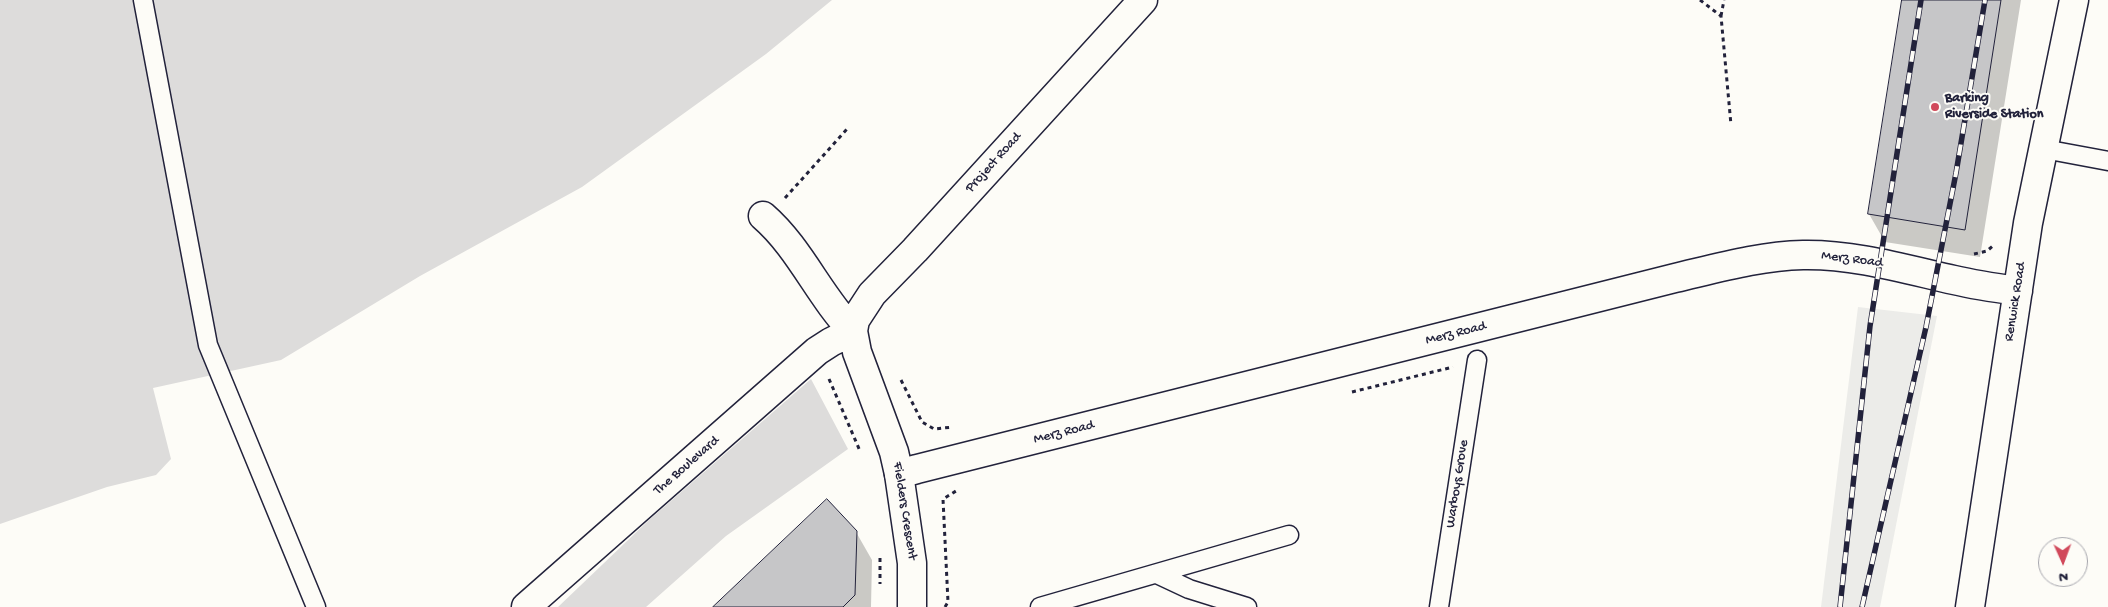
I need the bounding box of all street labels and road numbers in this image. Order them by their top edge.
street label: Project Road [962,129,1026,197]
street label: Merz Road [1820,248,1884,272]
street label: Renwick Road [2001,261,2031,343]
street label: Merz Road [1424,318,1488,350]
street label: Merz Road [1032,417,1096,449]
street label: The Boulevard [651,433,723,499]
street label: Warboys Grove [1443,439,1473,529]
street label: Fielders Crescent [888,461,920,561]

